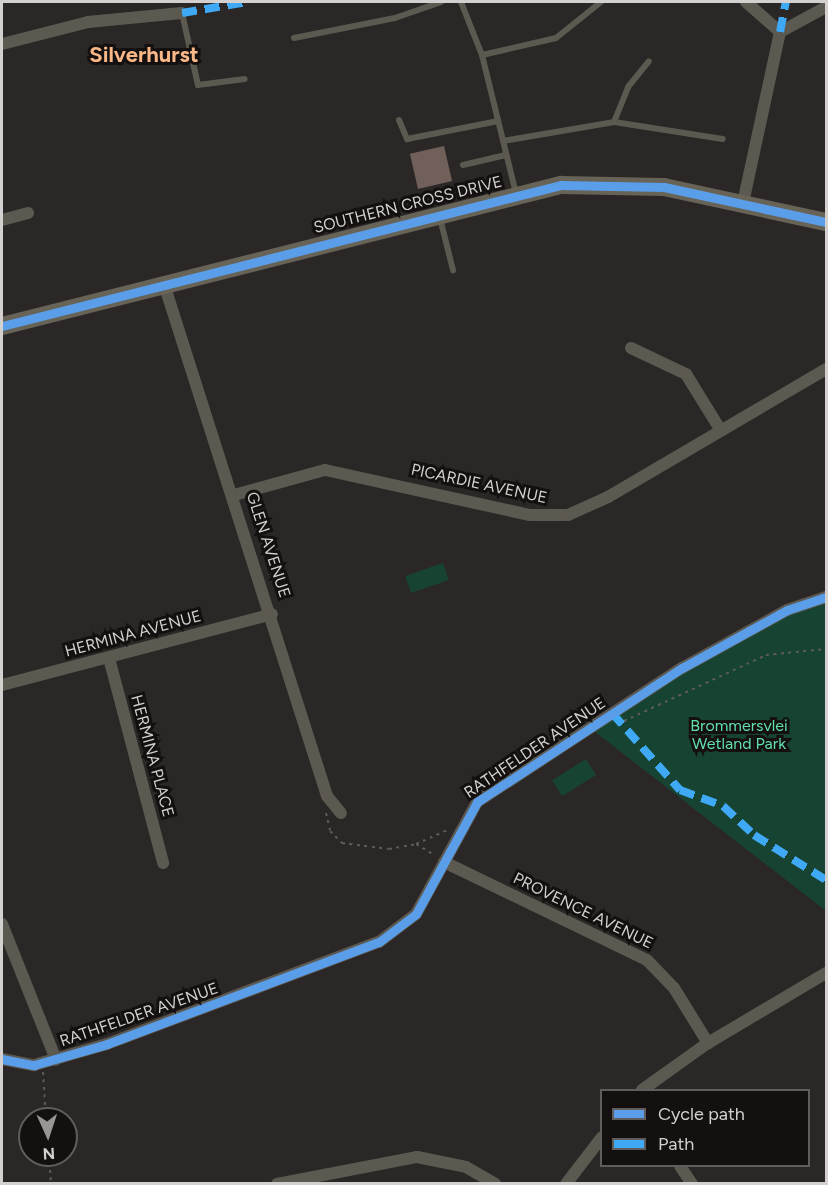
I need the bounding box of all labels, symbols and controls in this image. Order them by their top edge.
district label: Silverhurst [89,42,199,68]
street label: SOUTHERN CROSS DRIVE [312,172,504,238]
street label: PICARDIE AVENUE [409,460,549,508]
street label: GLEN AVENUE [242,490,294,600]
street label: HERMINA AVENUE [63,607,203,661]
street label: HERMINA PLACE [126,693,178,819]
street label: RATHFELDER AVENUE [461,694,609,802]
park label: Brommersvlei Wetland Park [690,716,788,754]
street label: PROVENCE AVENUE [510,869,656,953]
street label: RATHFELDER AVENUE [57,979,221,1051]
legend [600,1089,810,1167]
text: Cycle path [658,1103,745,1125]
north arrow [18,1107,78,1167]
text: Path [658,1133,694,1155]
text: N [42,1144,56,1163]

